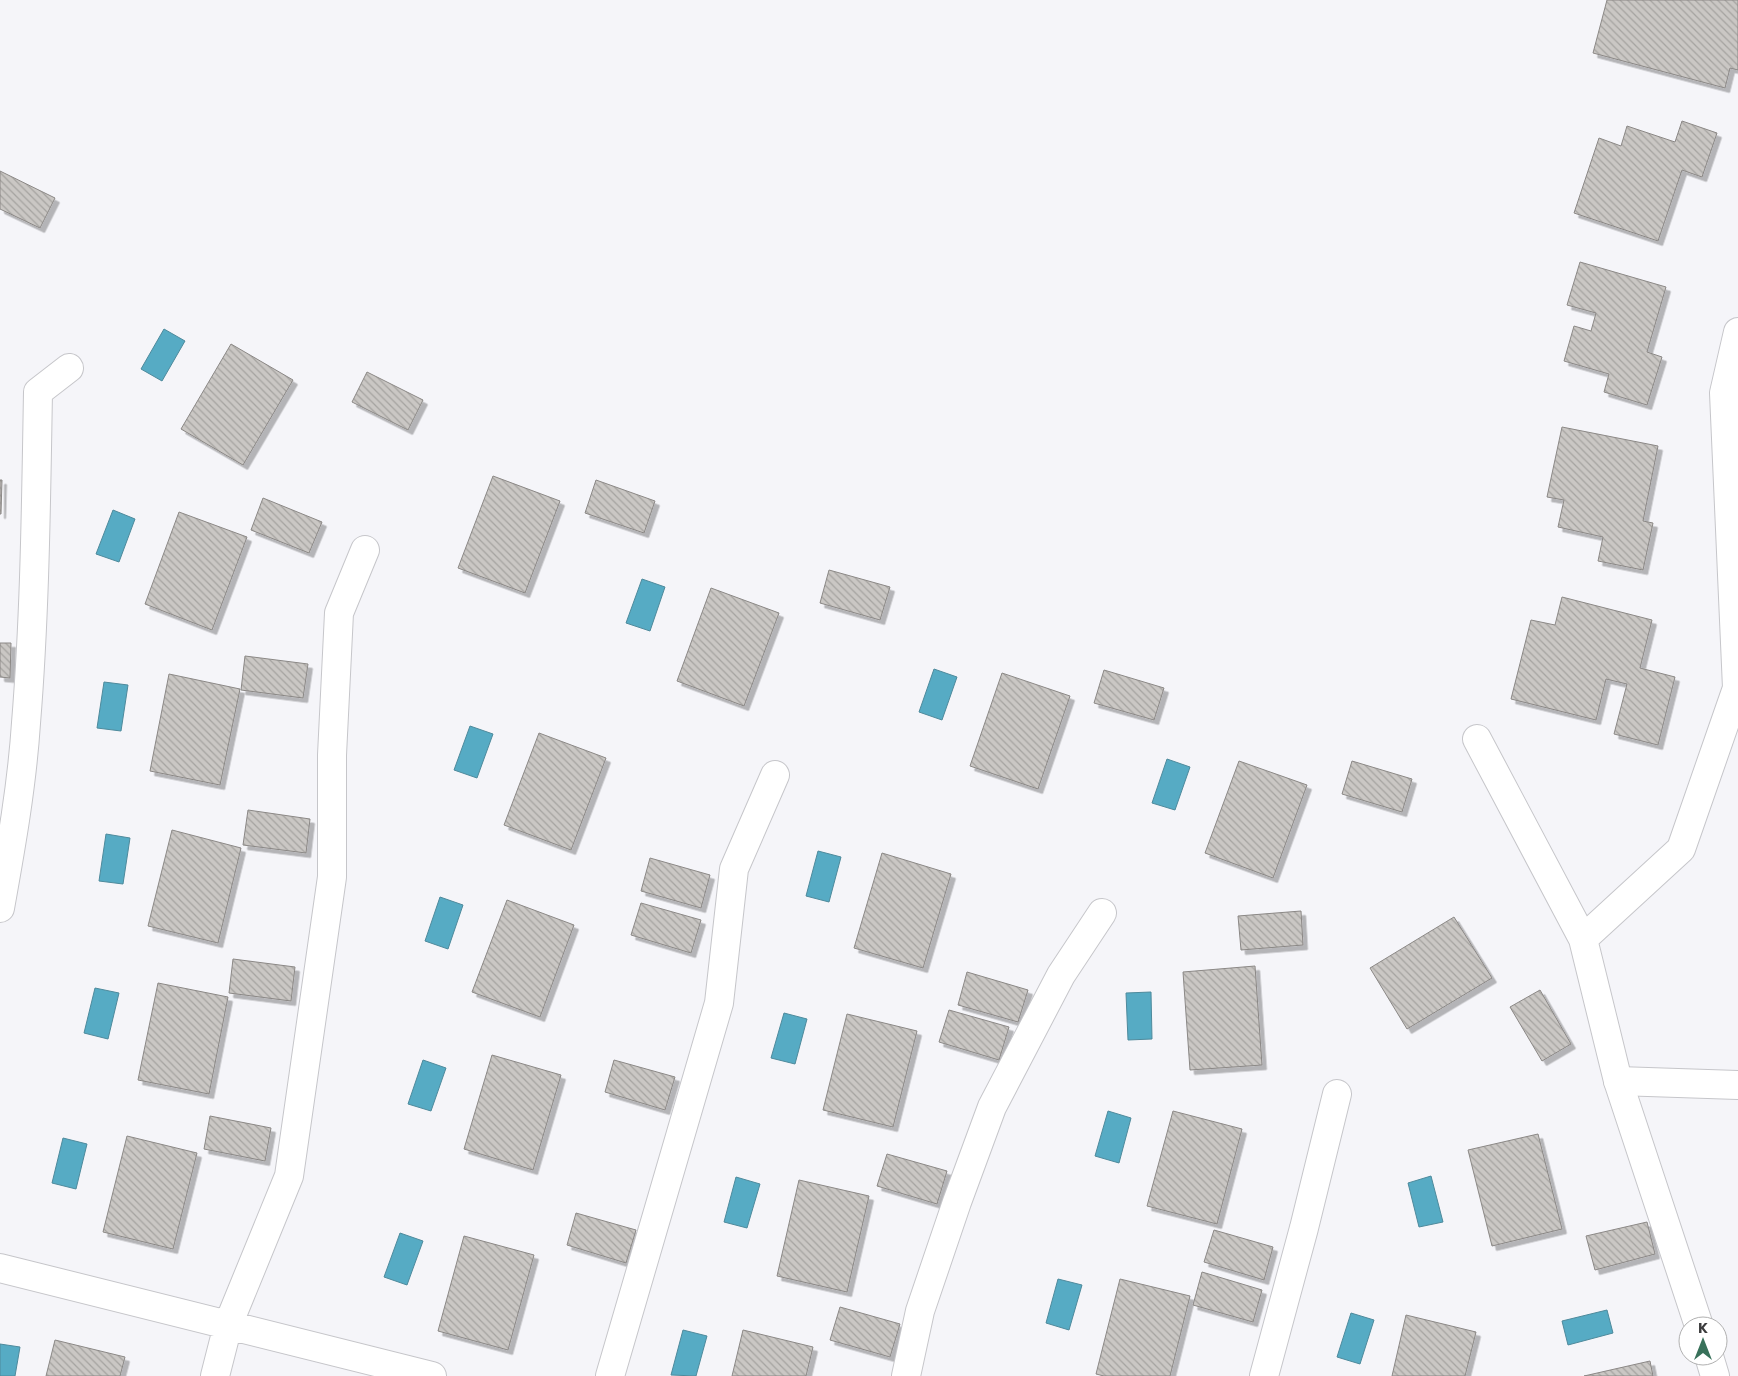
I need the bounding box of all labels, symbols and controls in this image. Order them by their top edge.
north arrow [1678,1316,1728,1366]
text: K [1698,1318,1708,1338]

